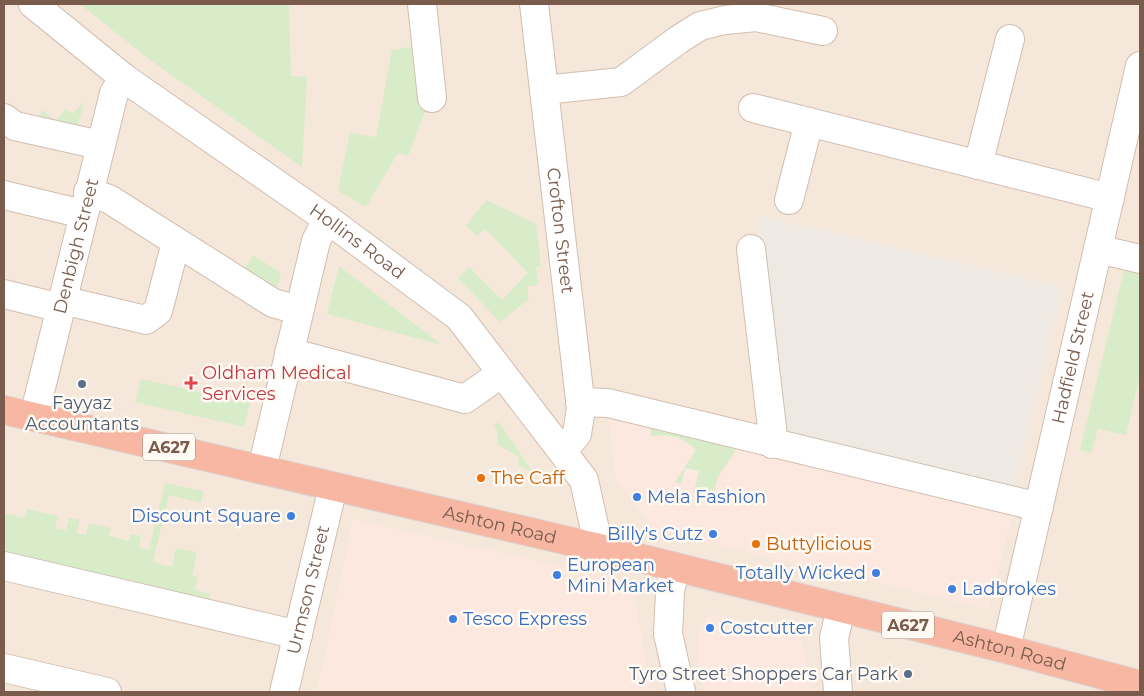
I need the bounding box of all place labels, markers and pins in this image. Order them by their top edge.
place label: Oldham Medical Services [202,362,351,405]
marker: Oldham Medical Services [184,376,198,390]
marker: Fayyaz Accountants [76,378,88,390]
place label: Fayyaz Accountants [25,392,139,435]
place label: The Caff [491,467,565,489]
marker: The Caff [475,472,487,484]
place label: Mela Fashion [647,486,766,508]
marker: Mela Fashion [631,491,643,503]
place label: Discount Square [131,505,281,527]
marker: Discount Square [285,510,297,522]
place label: Billy's Cutz [607,523,703,545]
marker: Billy's Cutz [707,528,719,540]
place label: Buttylicious [766,533,872,555]
marker: Buttylicious [750,538,762,550]
place label: European Mini Market [567,554,674,597]
place label: Totally Wicked [736,562,866,584]
marker: Totally Wicked [870,567,882,579]
marker: European Mini Market [551,569,563,581]
place label: Ladbrokes [962,578,1056,600]
marker: Ladbrokes [946,583,958,595]
place label: Tesco Express [463,608,587,630]
marker: Tesco Express [447,613,459,625]
place label: Costcutter [720,617,814,639]
marker: Costcutter [704,622,716,634]
place label: Tyro Street Shoppers Car Park [629,663,898,685]
marker: Tyro Street Shoppers Car Park [902,668,914,680]

